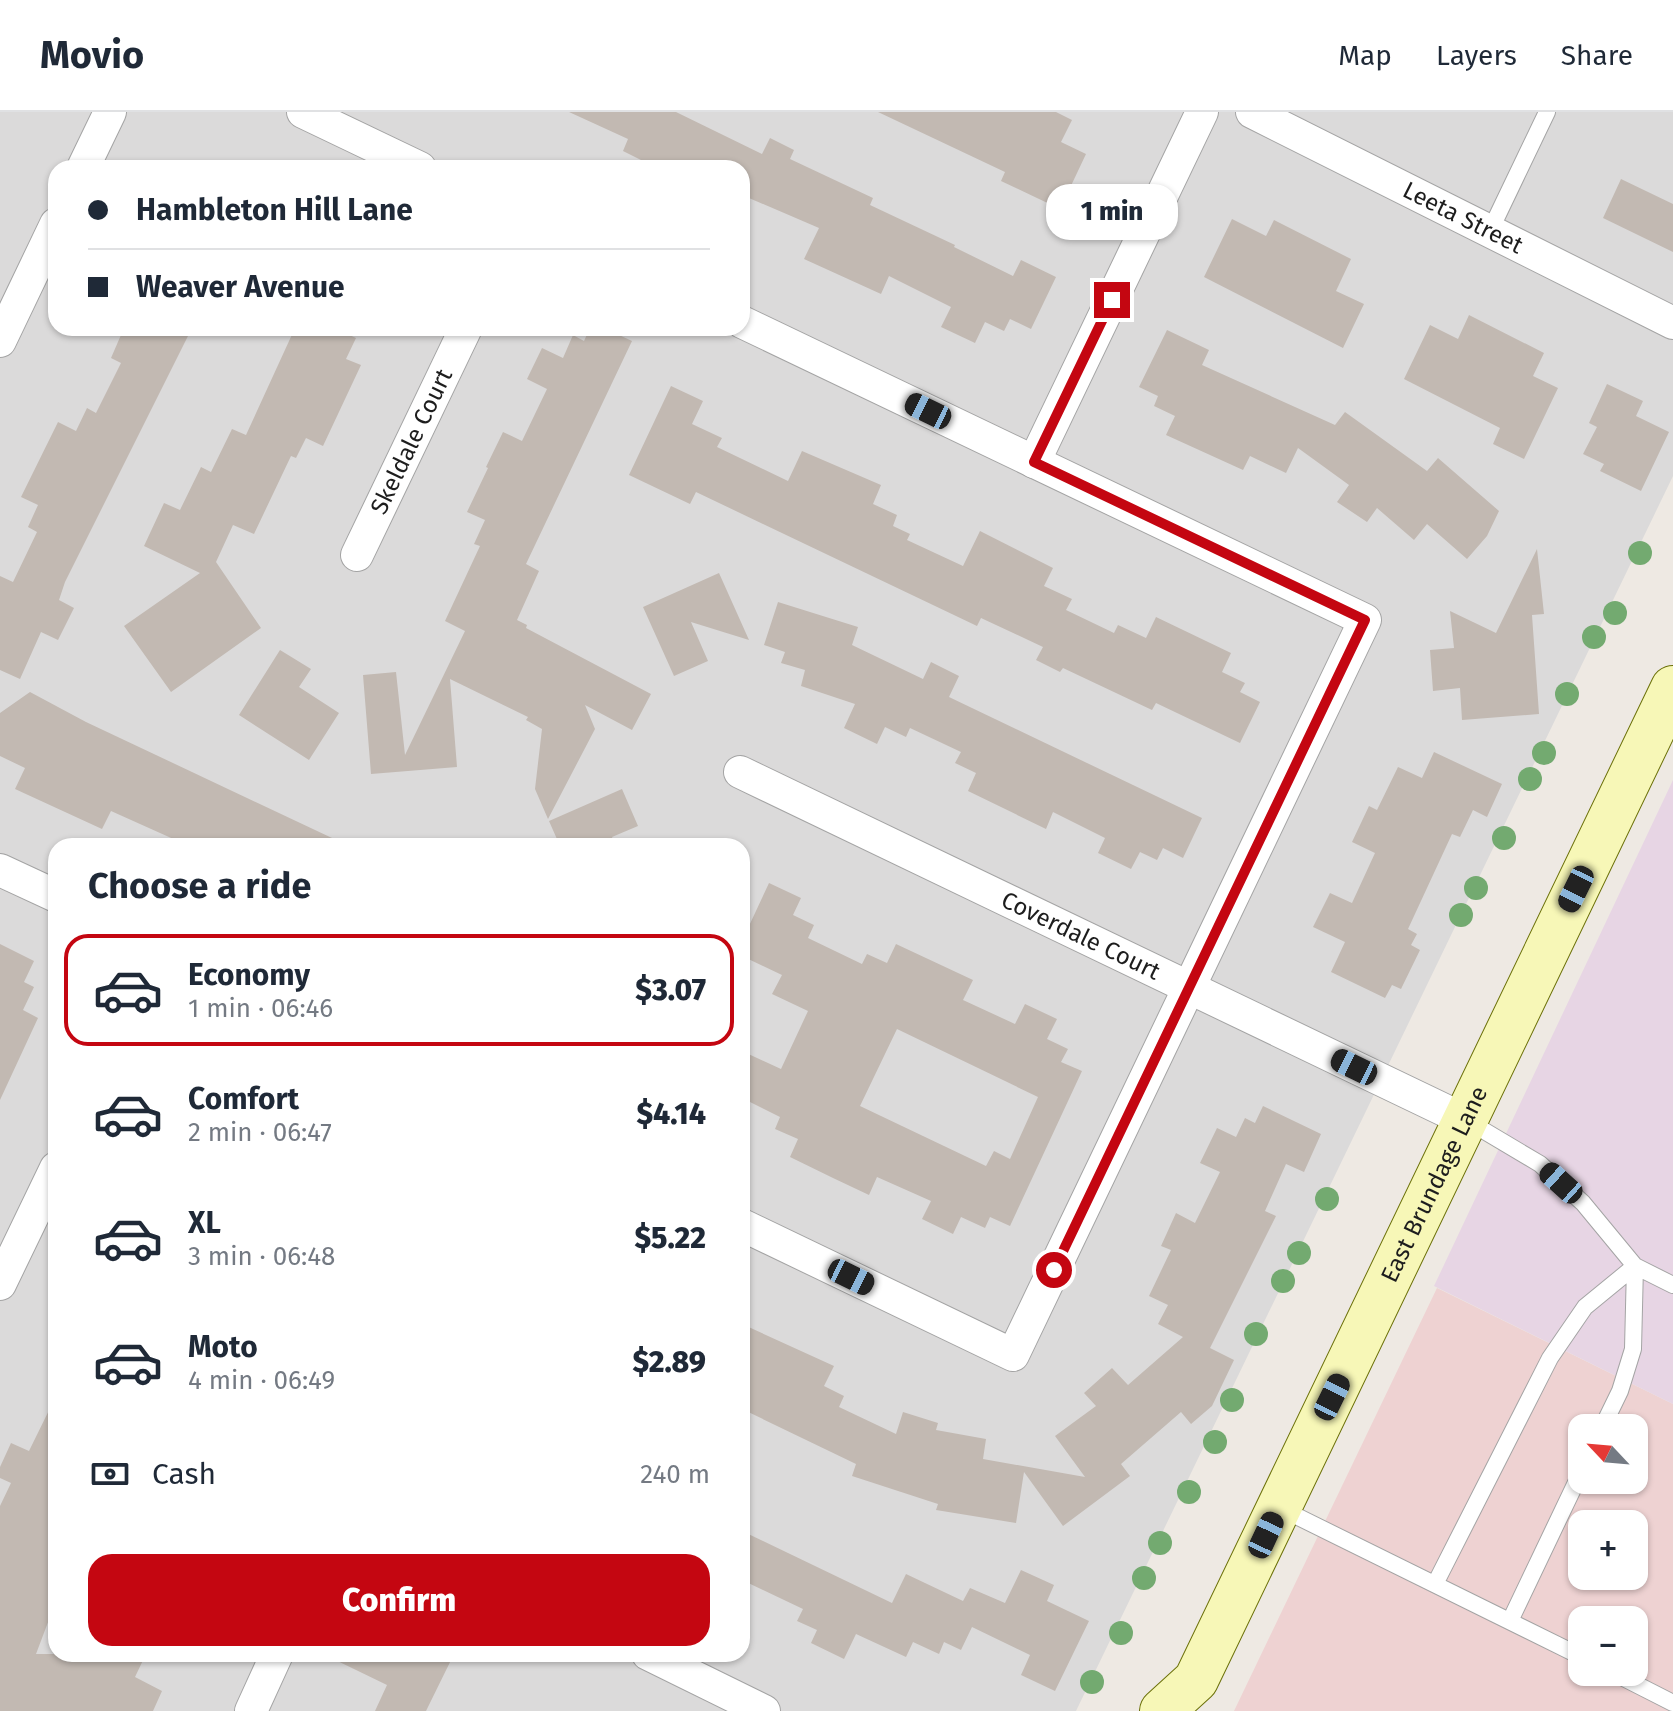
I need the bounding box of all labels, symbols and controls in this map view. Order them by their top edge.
text: Movio [40,32,144,78]
text: Map [1338,39,1392,72]
text: Layers [1436,39,1517,72]
text: Share [1561,39,1633,72]
street label: Leeta Street [1398,176,1528,260]
callout: 1 min [1046,184,1178,240]
text: Hambleton Hill Lane [136,192,413,228]
text: 1 min [1081,196,1143,227]
text: Weaver Avenue [136,269,345,305]
route end [1094,282,1130,318]
street label: Skeldale Court [365,364,458,519]
car [901,390,955,432]
car [1555,862,1597,916]
text: Choose a ride [88,864,311,908]
street label: Coverdale Court [997,886,1165,986]
icon: car [92,954,164,1026]
text: Economy [188,957,310,993]
text: $3.07 [635,972,706,1008]
text: 1 min · 06:46 [188,993,333,1024]
car [1327,1046,1381,1088]
icon: car [92,1078,164,1150]
text: Comfort [188,1081,299,1117]
street label: East Brundage Lane [1375,1082,1493,1287]
text: $4.14 [636,1096,706,1132]
text: 2 min · 06:47 [188,1117,332,1148]
car [1535,1158,1587,1208]
icon: car [92,1202,164,1274]
text: XL [188,1205,221,1241]
text: $5.22 [634,1220,706,1256]
text: 3 min · 06:48 [188,1241,335,1272]
route start [1036,1252,1072,1288]
car [824,1256,878,1298]
icon: car [92,1326,164,1398]
text: Moto [188,1329,258,1365]
text: $2.89 [632,1344,706,1380]
text: 4 min · 06:49 [188,1365,335,1396]
car [1311,1370,1353,1424]
north arrow [1568,1414,1648,1494]
map controls [1568,1414,1648,1686]
icon: cash [88,1452,132,1496]
text: Cash [152,1456,216,1492]
text: 240 m [640,1459,710,1490]
car [1245,1508,1287,1562]
button: + [1568,1510,1648,1590]
button: Confirm [88,1554,710,1646]
button: − [1568,1606,1648,1686]

